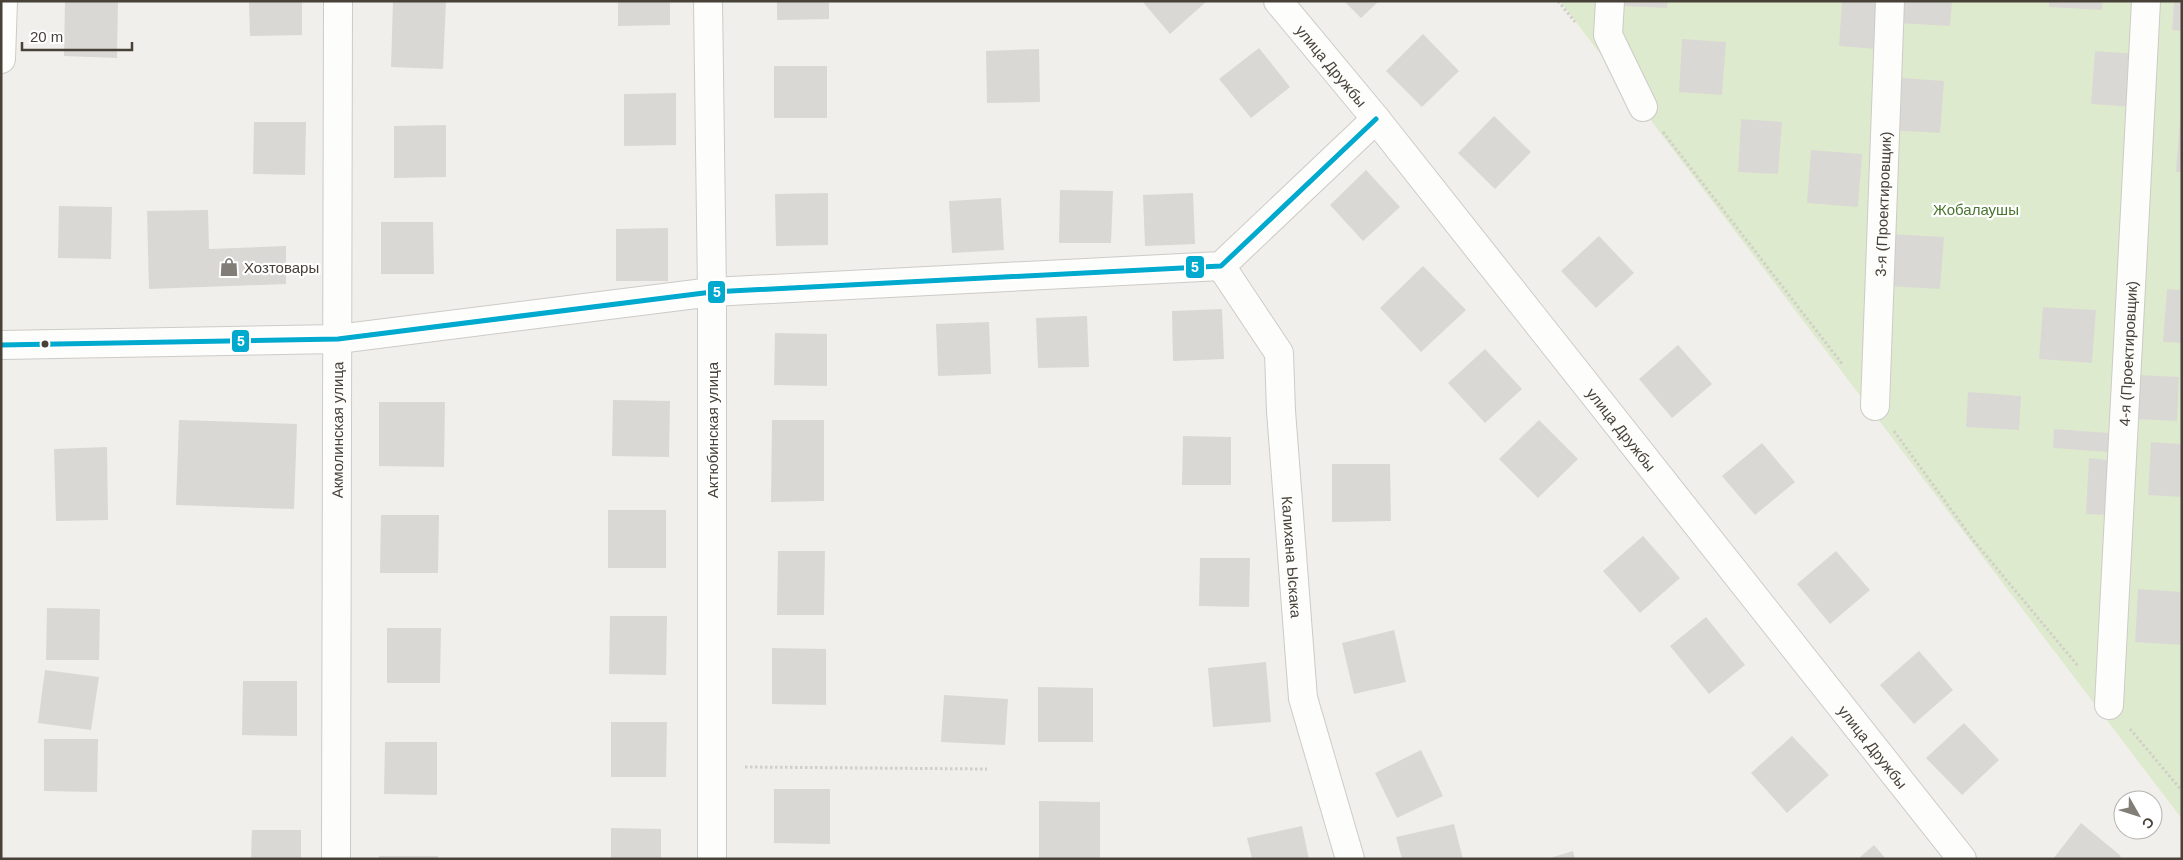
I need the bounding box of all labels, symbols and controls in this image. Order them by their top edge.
scale bar [22,20,132,52]
street label: улица Дружбы [1293,21,1370,110]
text: 20 m [30,28,63,45]
street label: 3-я (Проектировщик) [1871,131,1894,277]
park label: Жобалаушы [1933,201,2019,218]
line badge: 5 [1185,255,1205,279]
shop icon: Хозтовары [218,256,240,278]
place label: Хозтовары [244,259,319,276]
text: 5 [1191,259,1199,275]
line badge: 5 [707,280,726,304]
street label: 4-я (Проектировщик) [2115,280,2140,427]
text: 5 [713,284,721,300]
line badge: 5 [231,329,250,353]
text: 5 [237,333,245,349]
unlabelled marker [40,339,50,349]
street label: Акмолинская улица [328,361,346,498]
street label: Актюбинская улица [704,361,721,498]
street label: улица Дружбы [1584,384,1660,474]
street label: Калихана Ыскака [1279,495,1305,619]
street label: улица Дружбы [1835,702,1911,792]
north arrow [2113,790,2163,840]
text: С [2139,814,2158,832]

